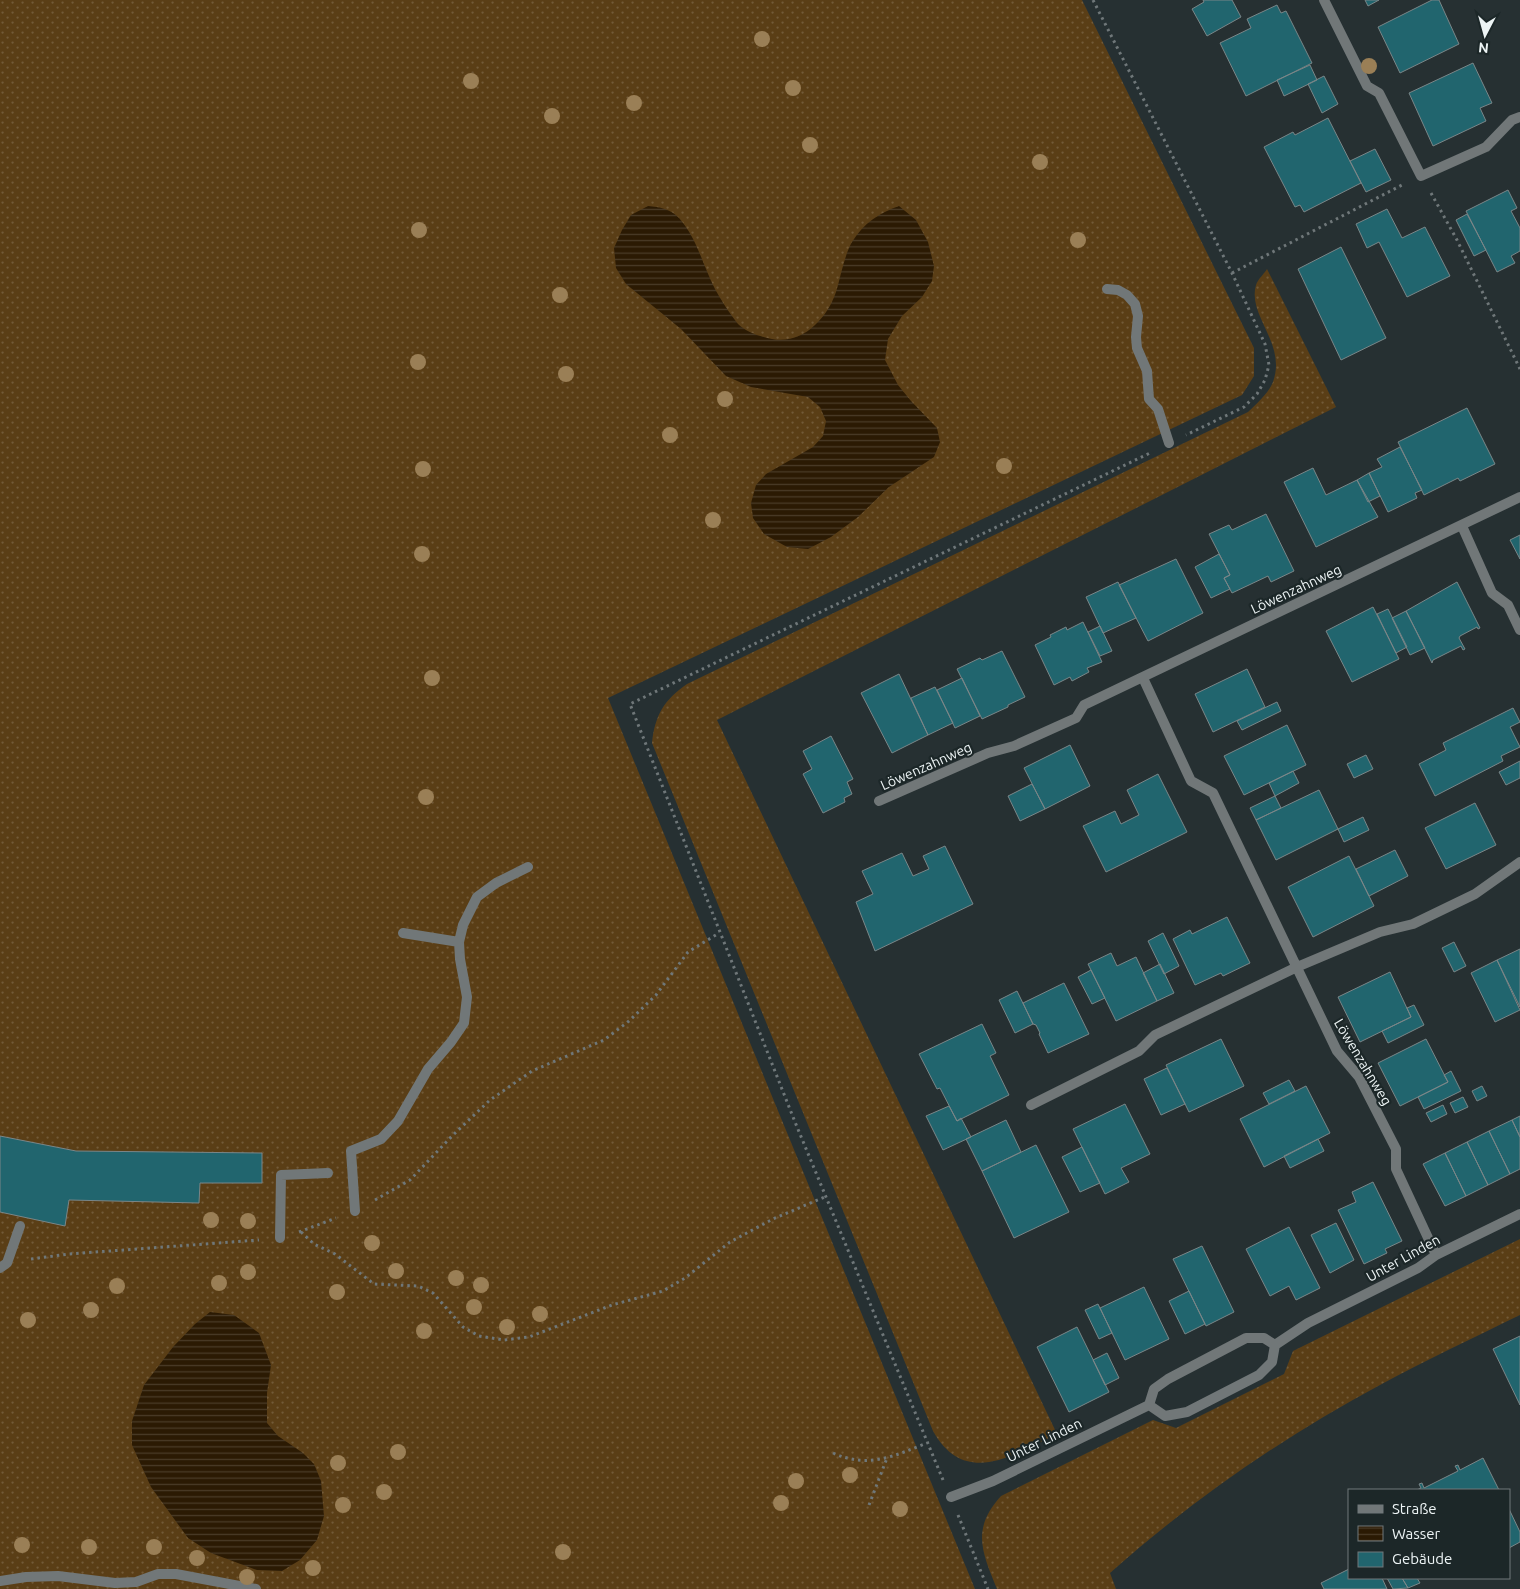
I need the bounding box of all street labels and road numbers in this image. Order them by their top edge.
street label: Löwenzahnweg [1248,561,1344,617]
street label: Löwenzahnweg [878,739,974,793]
street label: Löwenzahnweg [1331,1016,1395,1108]
street label: Unter Linden [1363,1231,1443,1285]
street label: Unter Linden [1004,1415,1084,1465]

